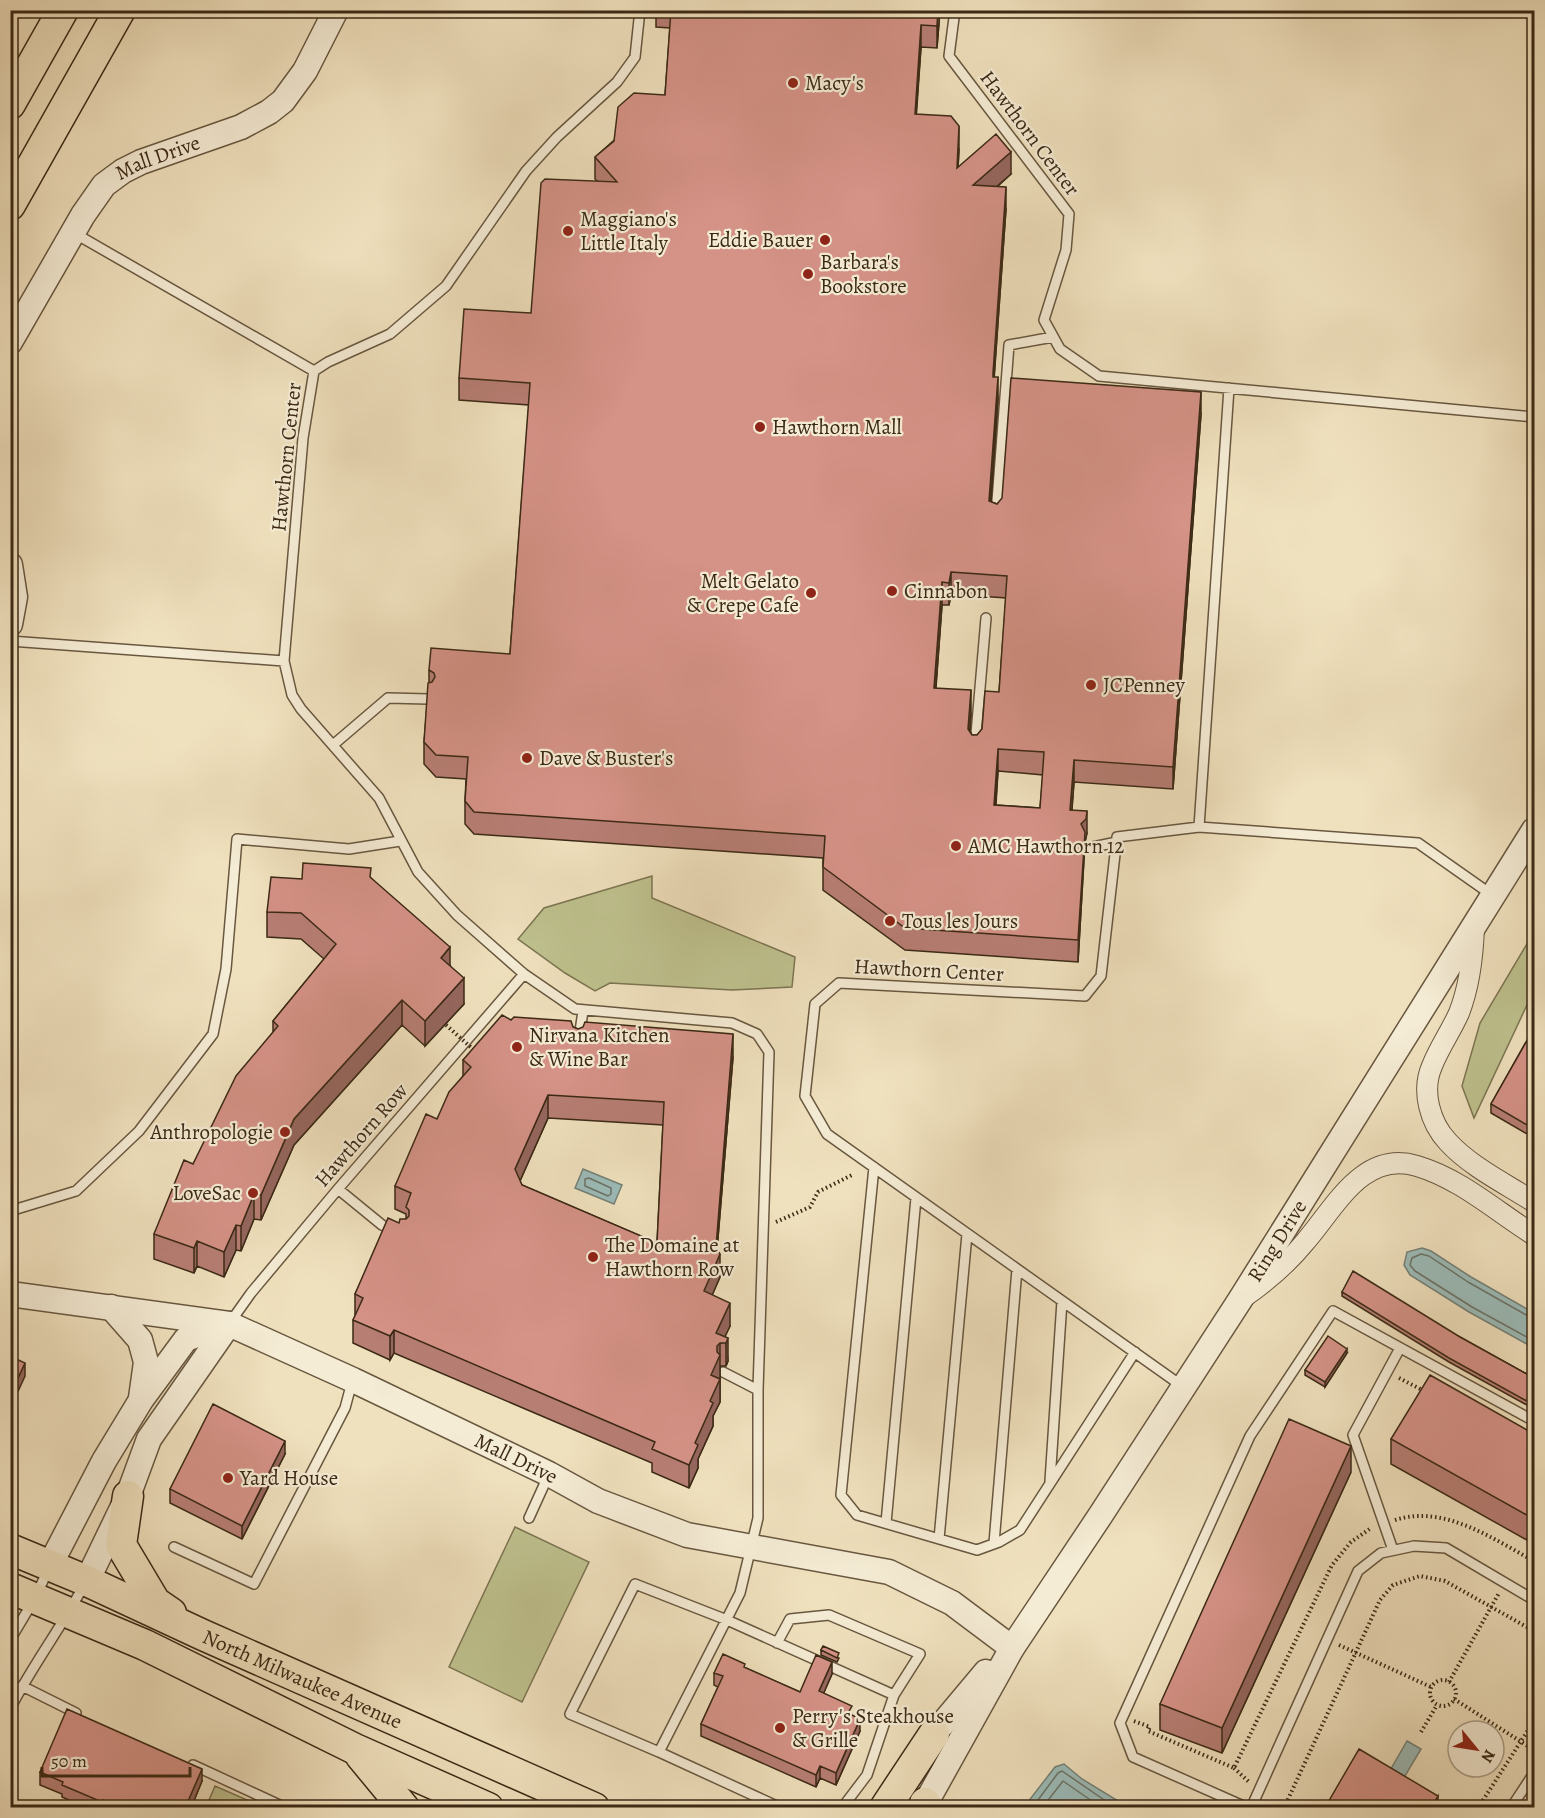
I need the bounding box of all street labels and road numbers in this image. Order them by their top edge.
street label: Hawthorn Center [974,65,1086,201]
street label: Mall Drive [110,128,204,187]
street label: Hawthorn Center [264,381,308,533]
street label: Hawthorn Center [853,952,1005,988]
street label: Hawthorn Row [308,1077,414,1193]
street label: Ring Drive [1241,1194,1313,1287]
street label: Mall Drive [470,1426,563,1490]
street label: North Milwaukee Avenue [198,1623,407,1735]

